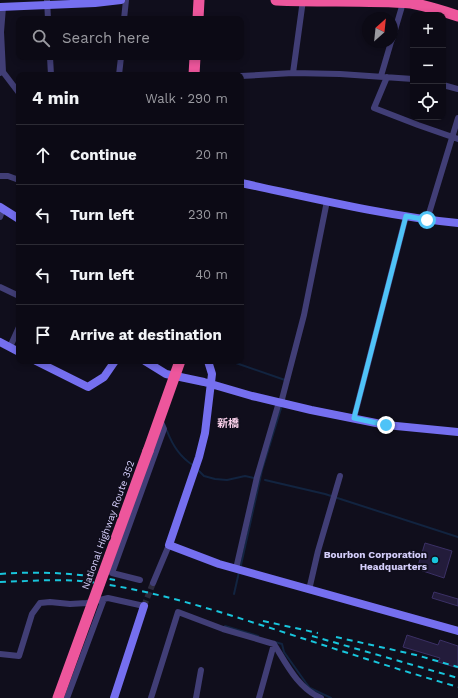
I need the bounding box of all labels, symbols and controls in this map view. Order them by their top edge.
north arrow [362,12,398,48]
map controls [410,12,446,120]
button: + [410,12,446,48]
search box [16,16,244,60]
icon: search [30,27,52,49]
text: Search here [62,29,150,47]
button: − [410,48,446,84]
button: locate [410,84,446,120]
text: 4 min [32,88,79,108]
text: Walk · 290 m [145,91,228,106]
icon: ahead [32,144,54,166]
text: Continue [70,146,137,164]
text: 20 m [196,147,228,162]
icon: left [32,204,54,226]
text: Turn left [70,206,134,224]
text: 230 m [188,207,228,222]
route start [418,211,436,229]
icon: left [32,264,54,286]
text: Turn left [70,266,134,284]
text: 40 m [195,267,228,282]
icon: arrive [32,324,54,346]
text: Arrive at destination [70,326,222,344]
route end [377,416,395,434]
district label: 新橋 [217,417,239,430]
street label: National Highway Route 352 [79,459,137,591]
place label: Bourbon Corporation Headquarters [324,549,428,572]
marker: Bourbon Corporation Headquarters [430,555,440,565]

